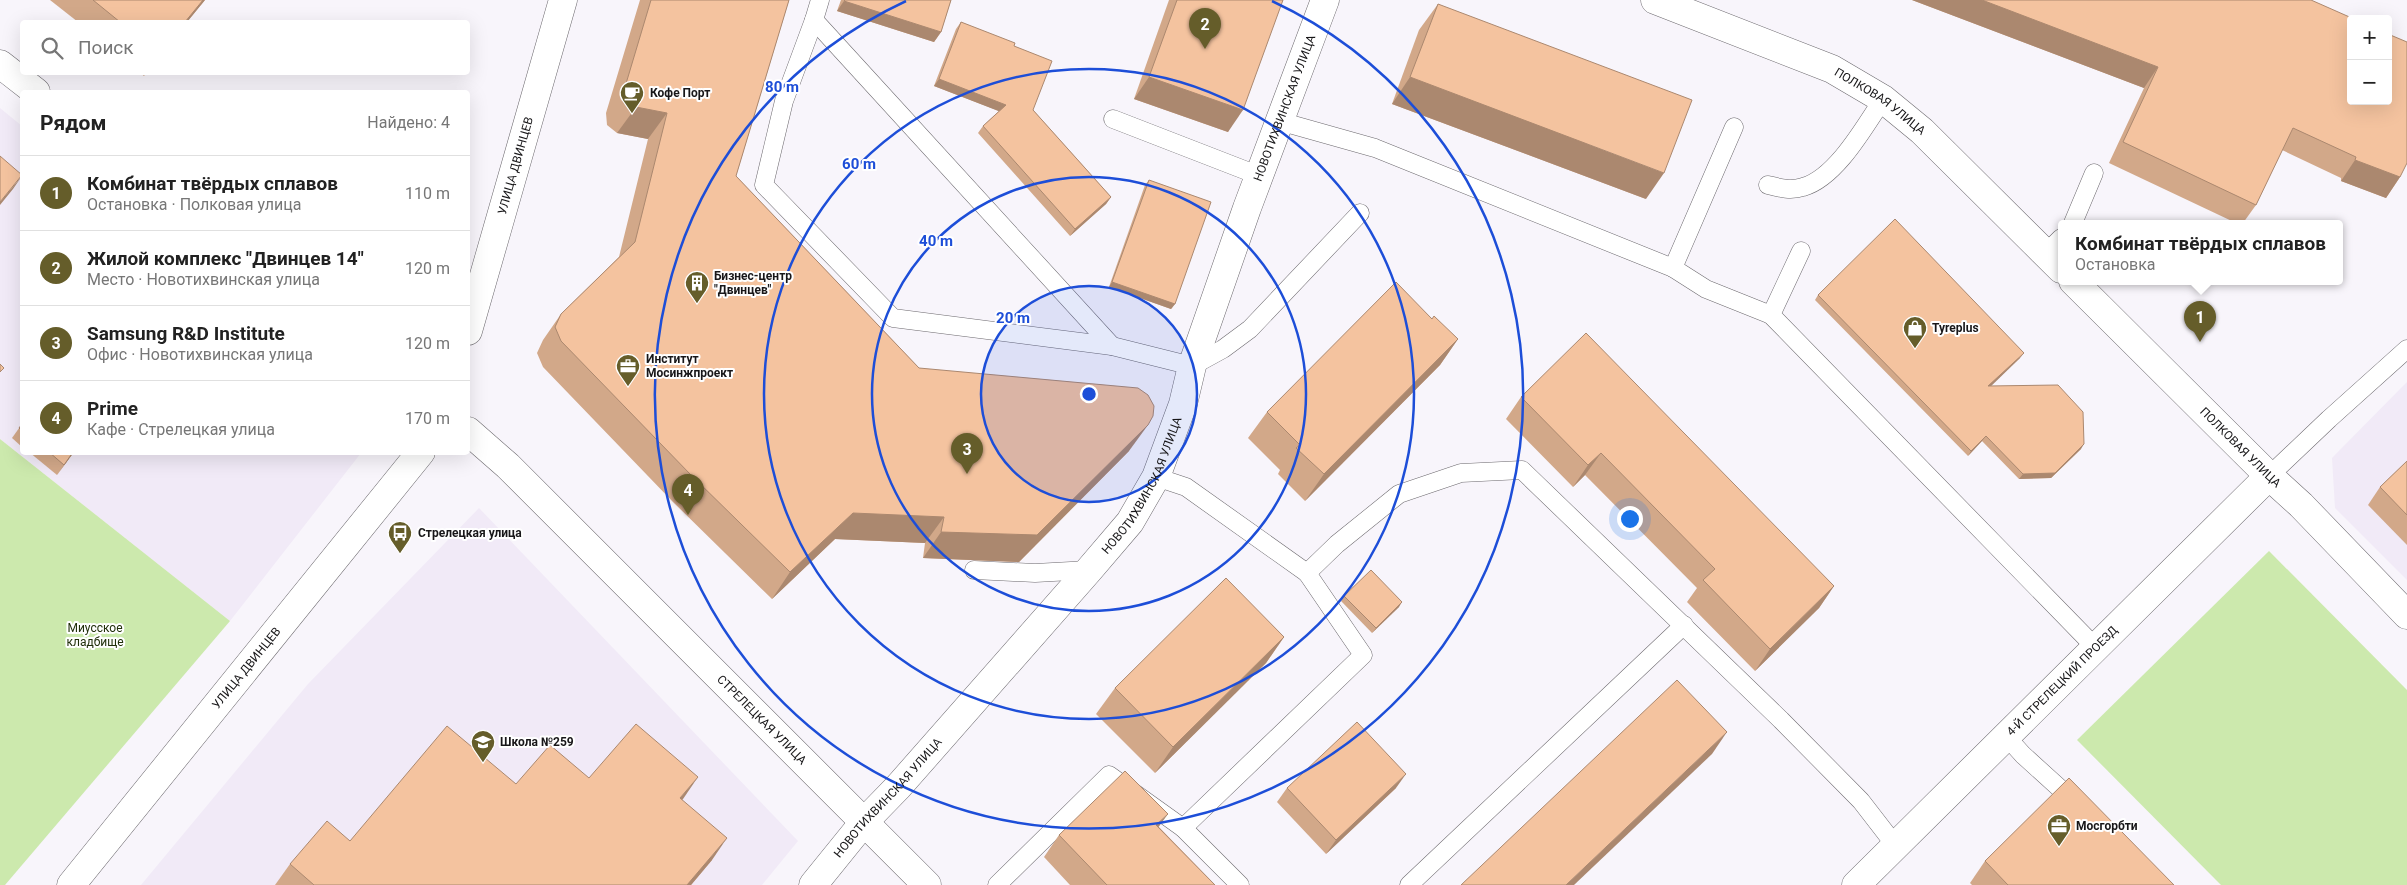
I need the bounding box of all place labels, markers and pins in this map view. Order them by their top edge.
pin: 2 [1189,8,1221,49]
cafe icon: Кофе Порт [619,80,645,114]
place label: Кофе Порт [650,86,710,100]
place label: Бизнес-центр "Двинцев" [714,269,792,297]
building icon: Бизнес-центр "Двинцев" [684,270,710,304]
pin: 1 [2184,301,2216,342]
shop icon: Tyreplus [1902,315,1928,349]
place label: Tyreplus [1932,321,1979,335]
place label: Институт Мосинжпроект [646,352,733,380]
office icon: Институт Мосинжпроект [615,353,641,387]
centre of rings [1080,385,1098,403]
pin: 3 [951,433,983,474]
pin: 4 [672,474,704,515]
bus stop icon: Стрелецкая улица [387,520,413,554]
place label: Стрелецкая улица [418,526,522,540]
school or university icon: Школа №259 [470,729,496,763]
place label: Школа №259 [500,735,574,749]
office icon: Мосгорбти [2046,813,2072,847]
place label: Мосгорбти [2076,819,2138,833]

